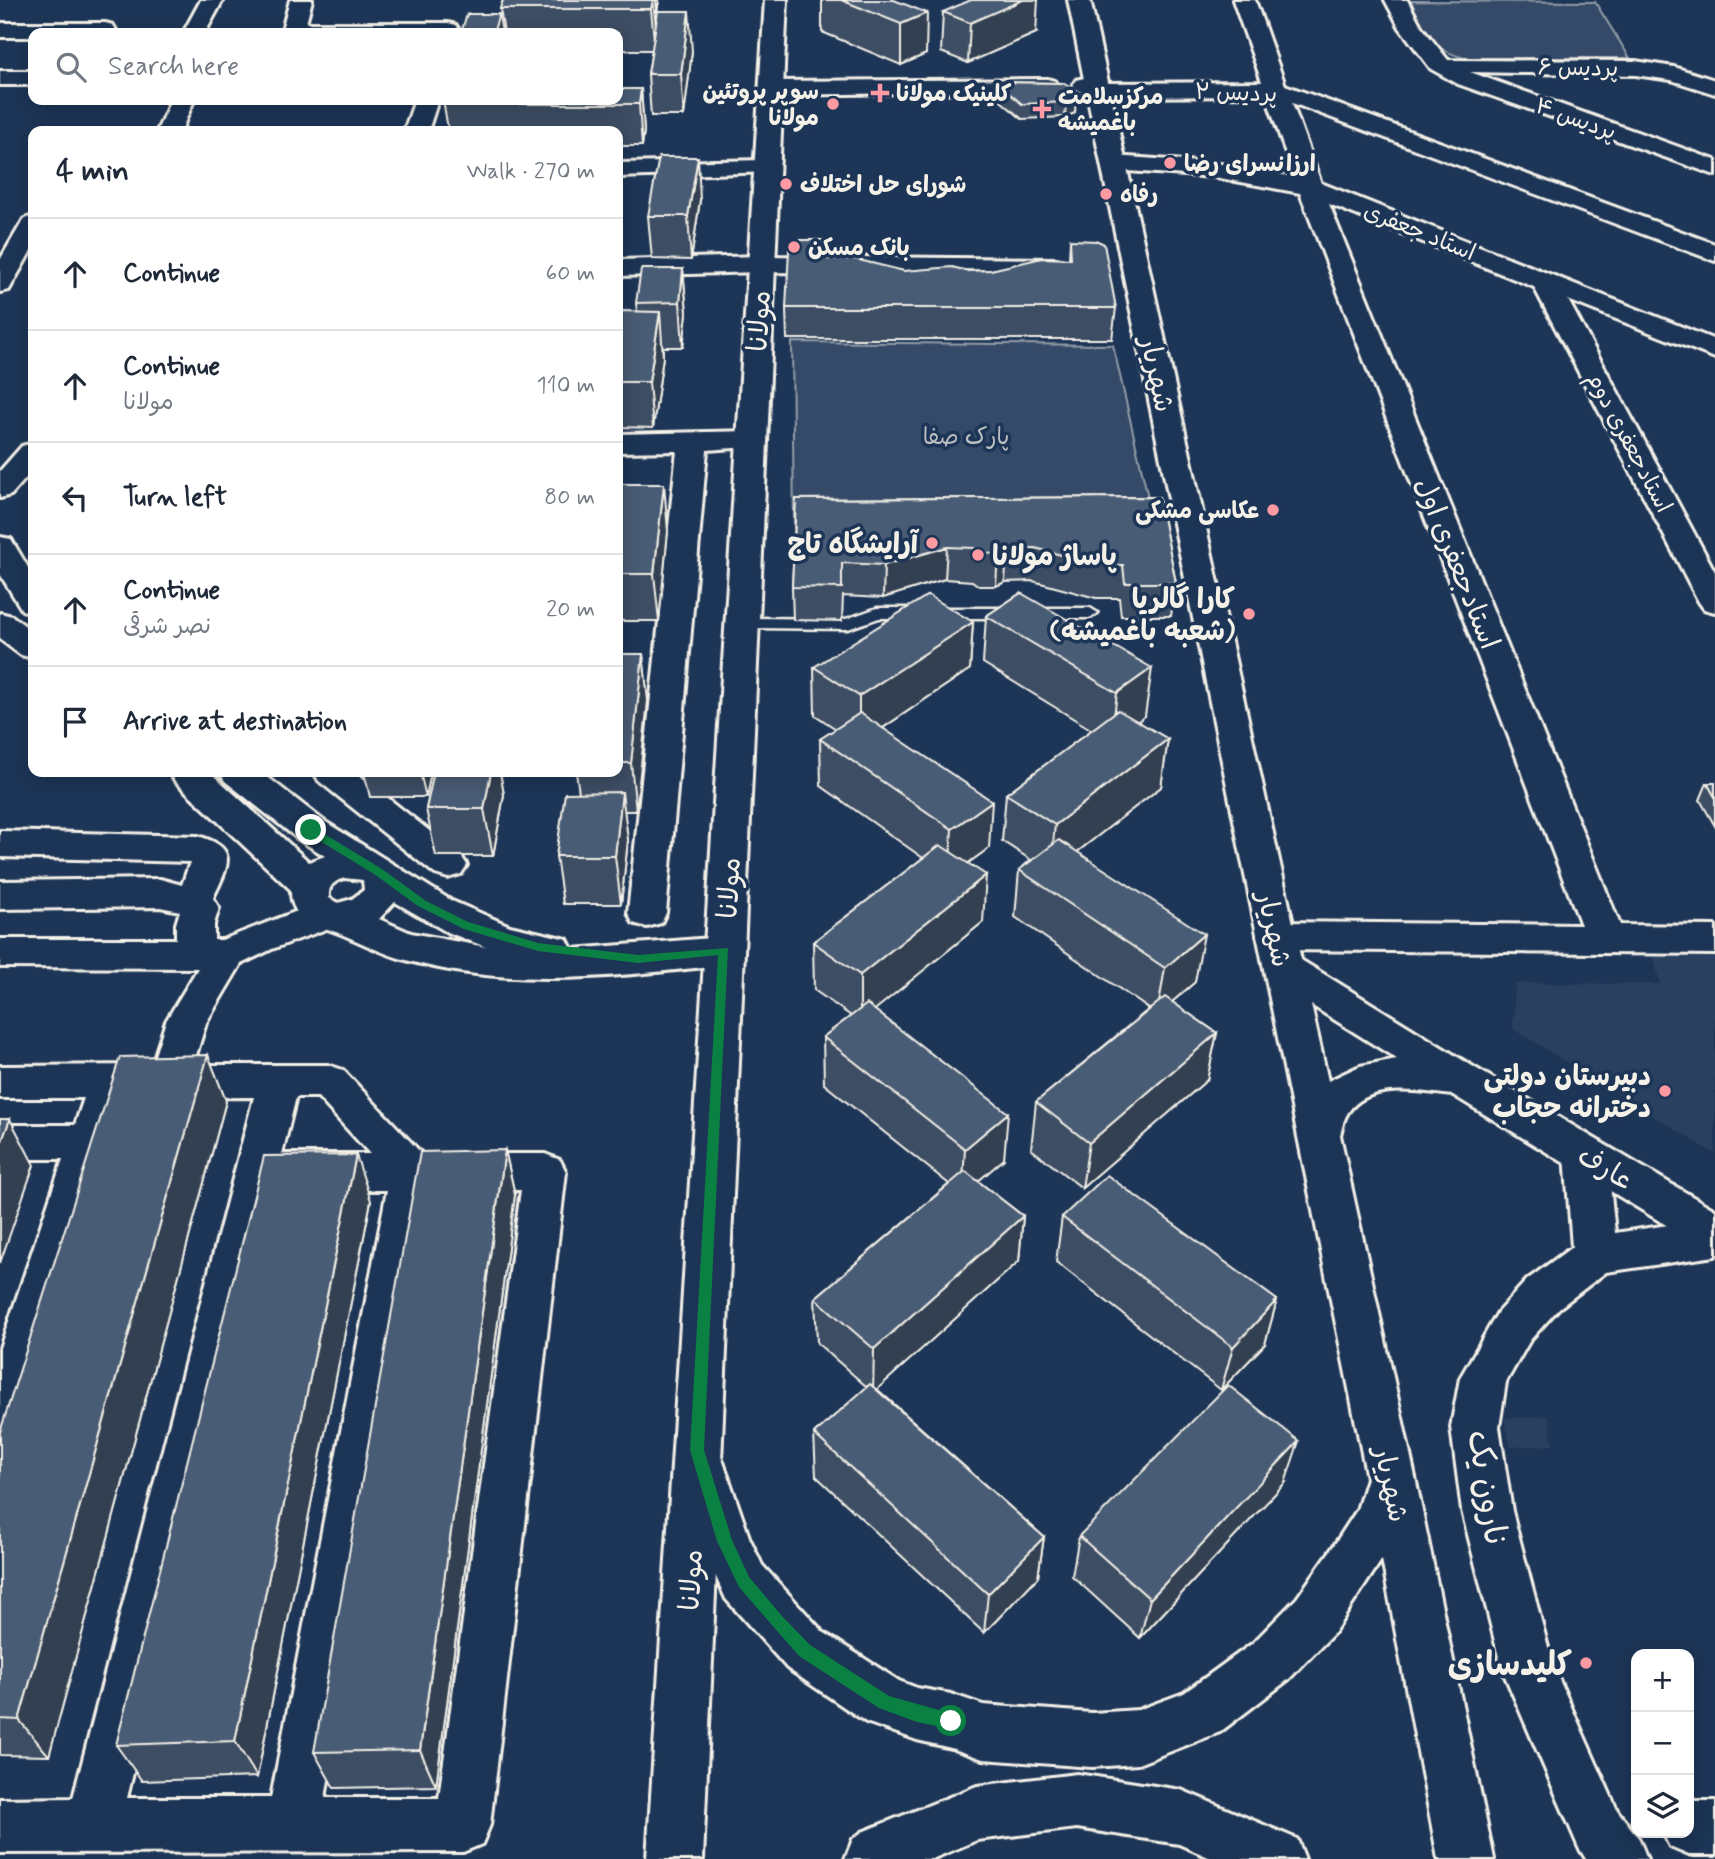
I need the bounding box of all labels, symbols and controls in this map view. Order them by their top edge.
search box [28,28,623,105]
icon: search [52,48,90,86]
text: Search here [108,50,239,84]
street label: پردیس ۶ [1537,53,1619,85]
place label: سوپر پروتئین مولانا [703,78,819,134]
street label: پردیس ۲ [1194,78,1278,110]
place label: کلینیک مولانا [896,80,1012,110]
marker: کلینیک مولانا [870,83,890,103]
place label: مرکزسلامت باغمیشه [1058,83,1163,139]
street label: پردیس ۴ [1531,91,1620,148]
marker: سوپر پروتئین مولانا [825,96,841,112]
marker: مرکزسلامت باغمیشه [1032,99,1052,119]
place label: ارزانسرای رضا [1184,150,1316,180]
text: 4 min [56,152,129,191]
marker: ارزانسرای رضا [1162,155,1178,171]
text: Walk · 270 m [466,157,595,187]
place label: شورای حل اختلاف [800,171,966,201]
marker: شورای حل اختلاف [778,176,794,192]
place label: رفاه [1120,181,1158,211]
marker: رفاه [1098,186,1114,202]
street label: استاد جعفری [1359,197,1480,269]
place label: بانک مسکن [808,234,910,264]
marker: بانک مسکن [786,239,802,255]
icon: ahead [56,255,94,293]
text: Continue [123,257,220,291]
text: 60 m [546,259,595,289]
street label: مولانا [740,289,781,353]
street label: شهریار [1129,331,1182,416]
text: Continue [123,350,220,384]
icon: ahead [56,367,94,405]
street label: استادجعفری دوم [1578,367,1678,519]
text: 110 m [536,371,595,401]
text: مولانا [123,388,174,418]
park label: پارک صفا [923,423,1009,453]
street label: استادجعفری اول [1404,472,1507,655]
icon: left [56,479,94,517]
text: Turn left [123,481,227,515]
text: 80 m [544,483,595,513]
place label: عکاسی مشکی [1135,497,1259,527]
marker: عکاسی مشکی [1265,502,1281,518]
place label: آرایشگاه تاج [787,526,920,564]
marker: آرایشگاه تاج [924,535,940,551]
place label: پاساژ مولانا [992,539,1117,576]
marker: پاساژ مولانا [970,547,986,563]
text: Continue [123,574,220,608]
place label: کارا گالریا (شعبه باغمیشه) [1049,581,1236,651]
icon: ahead [56,591,94,629]
text: 20 m [546,595,595,625]
marker: کارا گالریا (شعبه باغمیشه) [1241,606,1257,622]
text: نصر شرقی [123,612,211,642]
icon: arrive [56,703,94,741]
text: Arrive at destination [123,705,347,739]
route end [295,814,326,845]
street label: مولانا [710,856,751,920]
street label: شهریار [1246,886,1299,971]
place label: دبیرستان دولتی دخترانه حجاب [1484,1059,1651,1128]
marker: دبیرستان دولتی دخترانه حجاب [1657,1083,1673,1099]
street label: عارف [1570,1138,1639,1200]
street label: نارون یک [1455,1427,1517,1550]
street label: شهریار [1363,1441,1416,1526]
street label: مولانا [672,1548,713,1612]
place label: کلیدسازی [1448,1644,1572,1688]
map controls [1631,1649,1694,1838]
button: + [1631,1649,1694,1712]
marker: کلیدسازی [1578,1655,1594,1671]
route start [935,1705,966,1736]
button: − [1631,1712,1694,1775]
button: layers [1631,1775,1694,1838]

